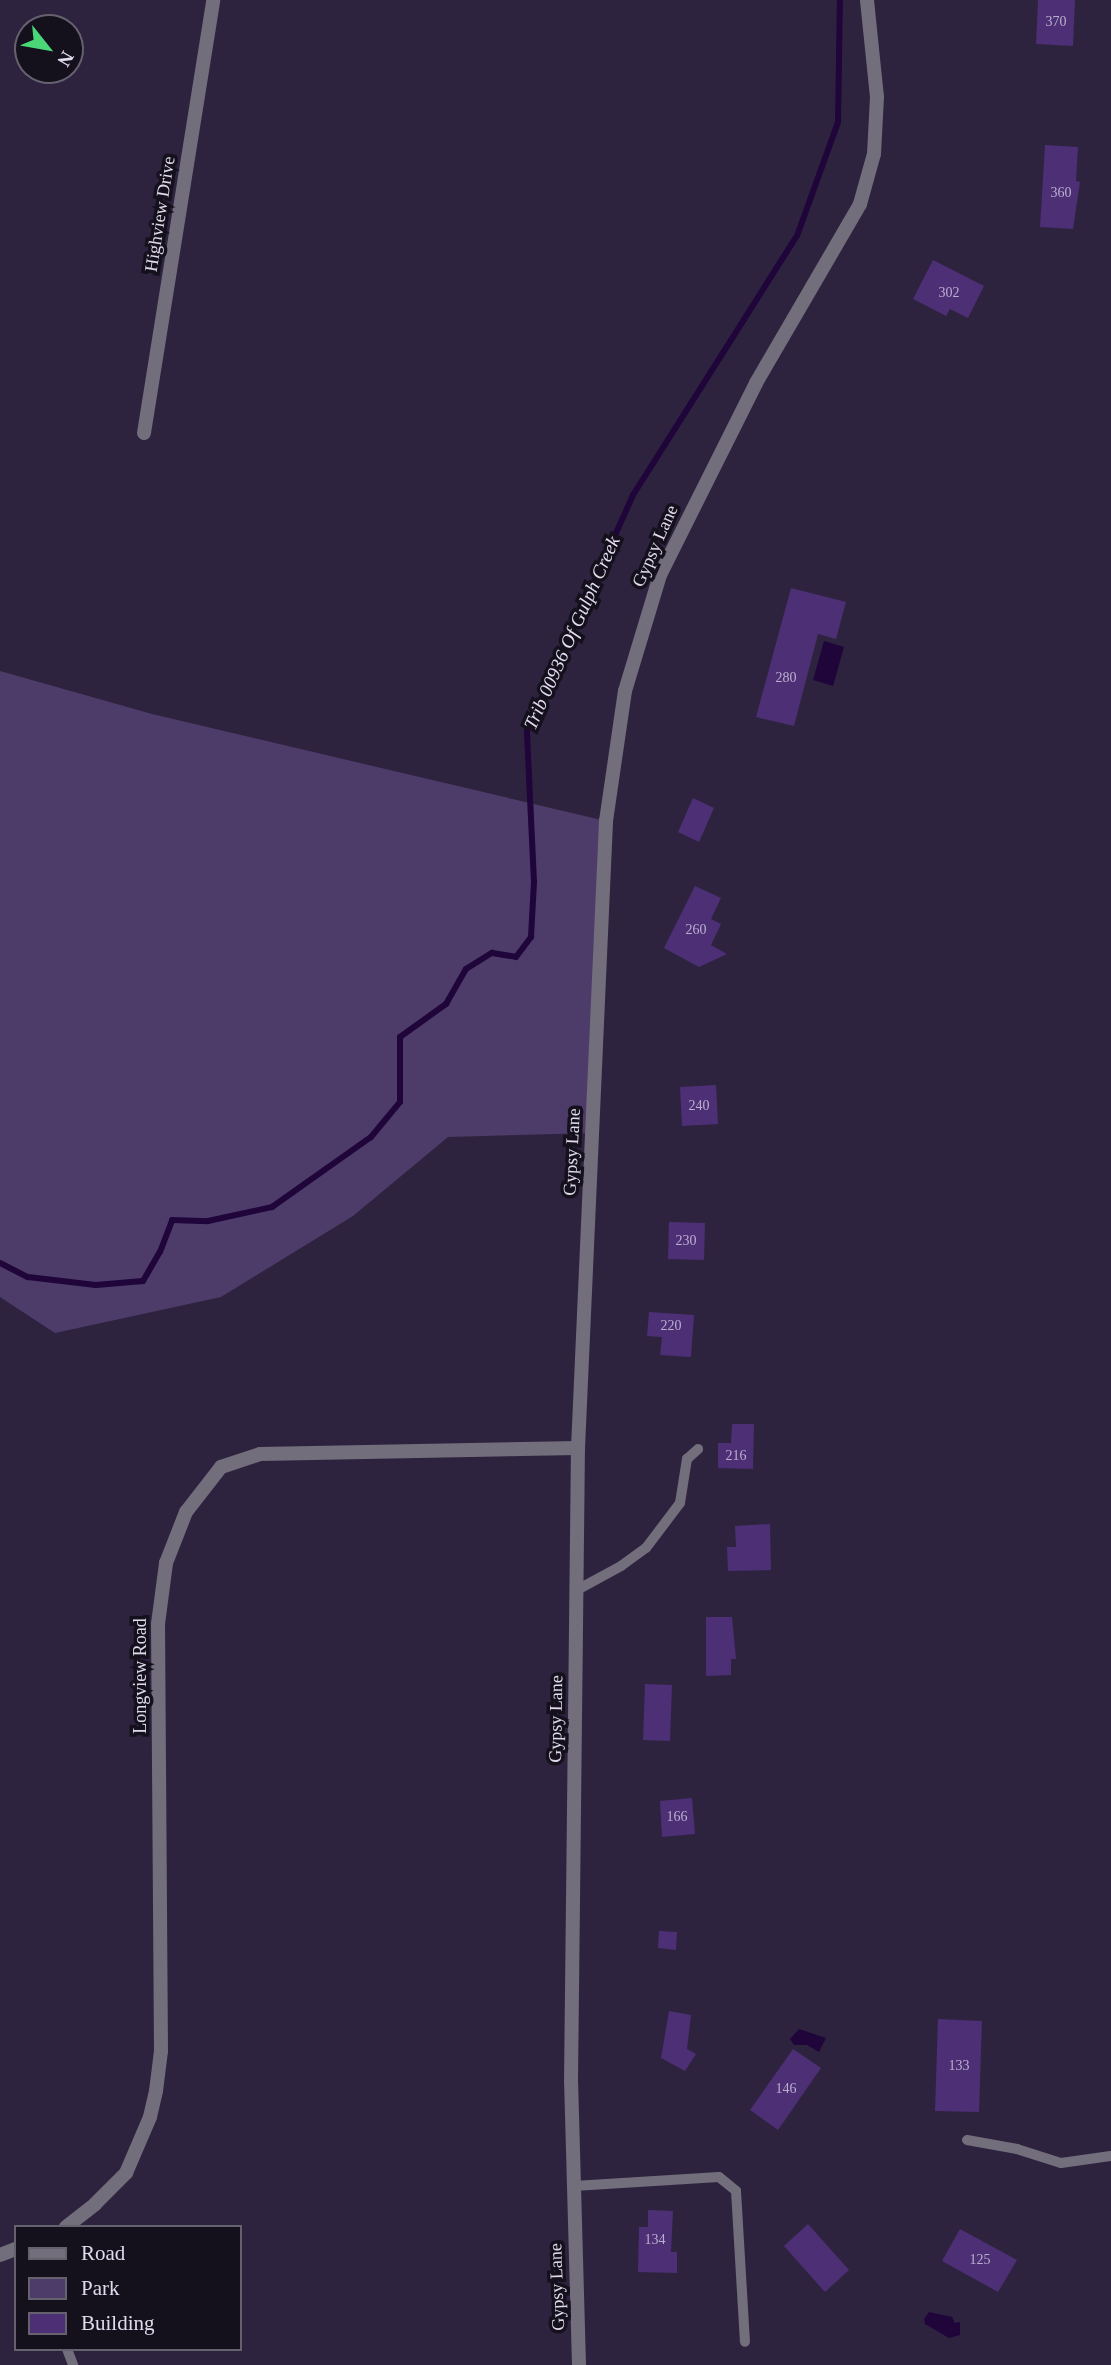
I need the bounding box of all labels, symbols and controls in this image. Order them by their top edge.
north arrow [14,14,84,84]
house number: 370 [1046,14,1066,30]
text: N [53,48,78,70]
street label: Highview Drive [140,155,180,273]
house number: 360 [1050,185,1072,201]
house number: 302 [939,285,960,301]
street label: Gypsy Lane [627,502,683,590]
water label: Trib 00936 Of Gulph Creek [519,533,625,733]
house number: 280 [776,670,796,686]
house number: 260 [686,922,706,938]
house number: 240 [688,1098,710,1114]
street label: Gypsy Lane [559,1108,585,1196]
house number: 230 [676,1233,696,1249]
house number: 220 [660,1318,682,1334]
house number: 216 [726,1448,746,1464]
street label: Longview Road [129,1618,151,1734]
street label: Gypsy Lane [544,1675,568,1763]
house number: 166 [666,1809,688,1825]
house number: 133 [948,2058,970,2074]
house number: 146 [776,2081,796,2097]
legend [14,2225,242,2351]
house number: 134 [644,2232,666,2248]
text: Road [81,2241,125,2265]
street label: Gypsy Lane [545,2243,569,2331]
house number: 125 [970,2252,990,2268]
text: Park [81,2276,120,2300]
text: Building [81,2311,155,2335]

